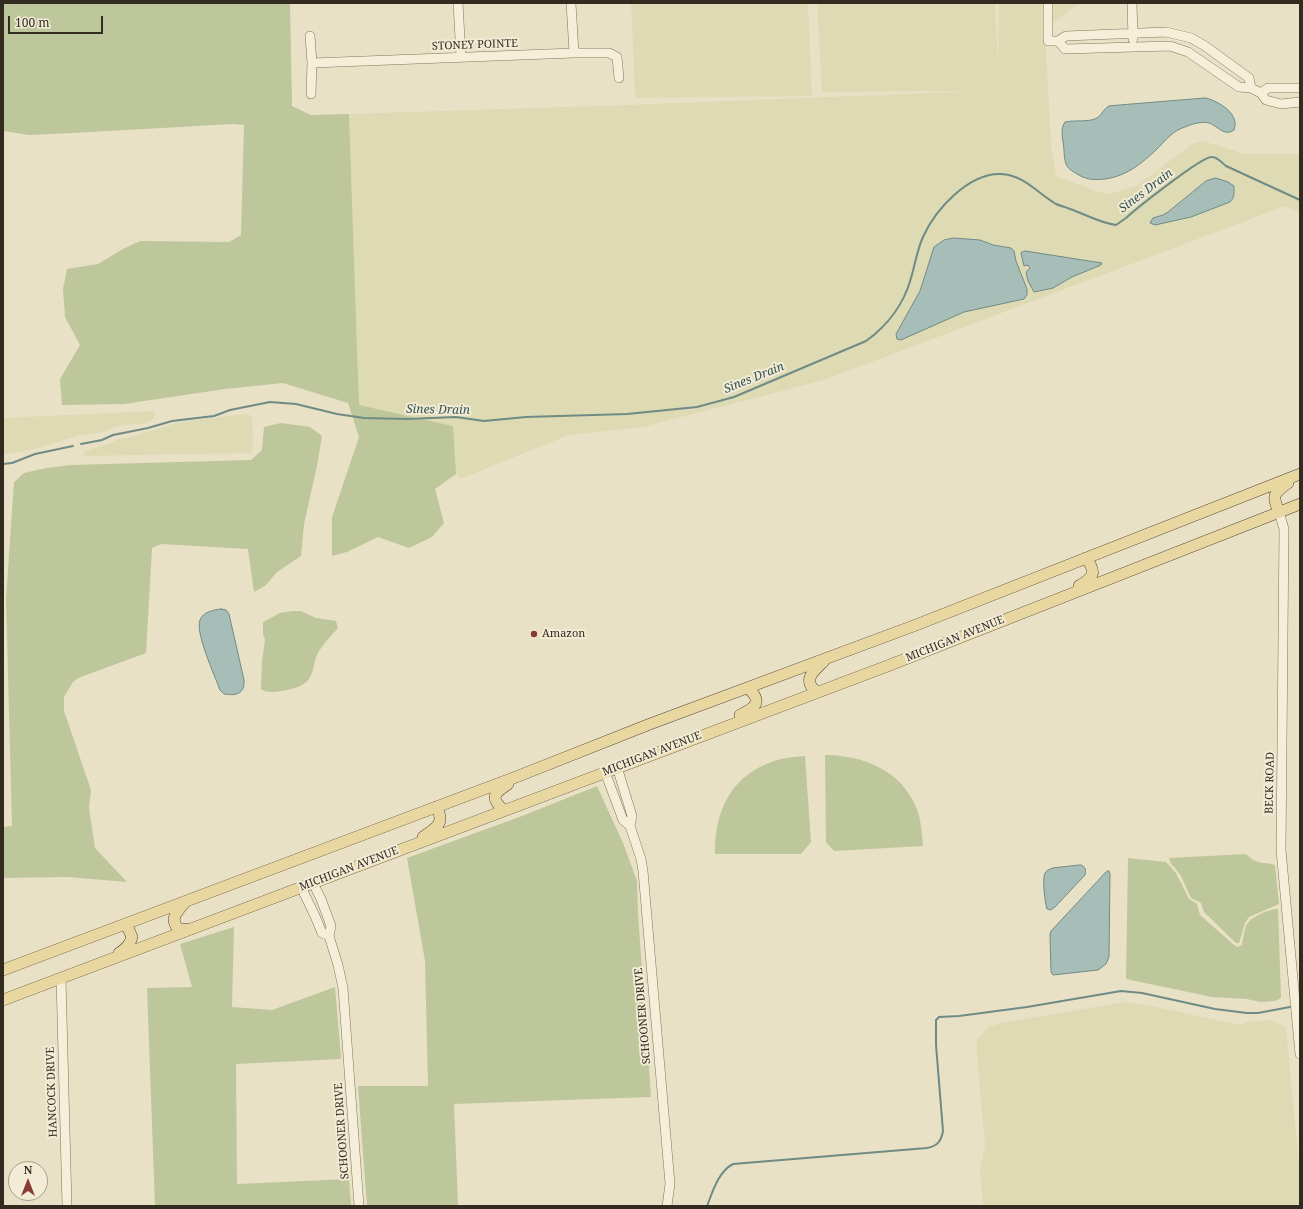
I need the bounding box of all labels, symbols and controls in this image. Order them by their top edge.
scale bar [10,8,105,34]
text: 100 m [15,14,50,31]
street label: STONEY POINTE [432,37,518,53]
water label: Sines Drain [1116,166,1176,216]
water label: Sines Drain [722,359,786,397]
water label: Sines Drain [406,402,470,418]
street label: MICHIGAN AVENUE [904,613,1006,665]
place label: Amazon [542,627,585,641]
marker: Amazon [529,629,539,639]
street label: MICHIGAN AVENUE [601,729,703,779]
street label: BECK ROAD [1263,752,1277,814]
street label: MICHIGAN AVENUE [298,844,400,894]
street label: SCHOONER DRIVE [632,967,654,1065]
street label: HANCOCK DRIVE [44,1046,60,1138]
street label: SCHOONER DRIVE [332,1082,352,1180]
north arrow [8,1161,48,1201]
text: N [24,1162,32,1177]

